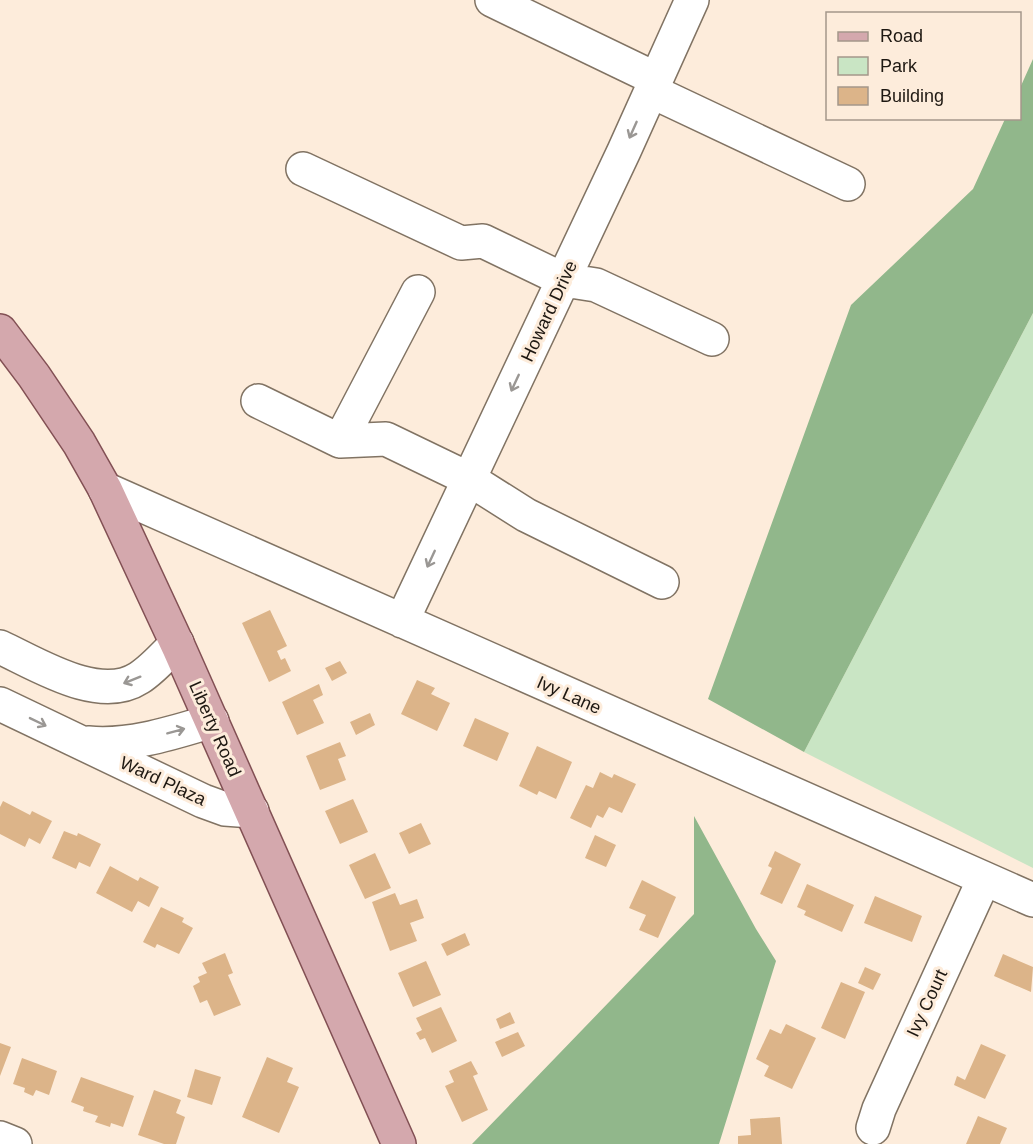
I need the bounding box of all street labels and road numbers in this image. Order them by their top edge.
street label: Howard Drive [517,257,581,365]
street label: Ivy Lane [534,672,604,718]
street label: Liberty Road [185,678,245,780]
street label: Ward Plaza [117,752,210,810]
street label: Ivy Court [903,966,951,1040]

